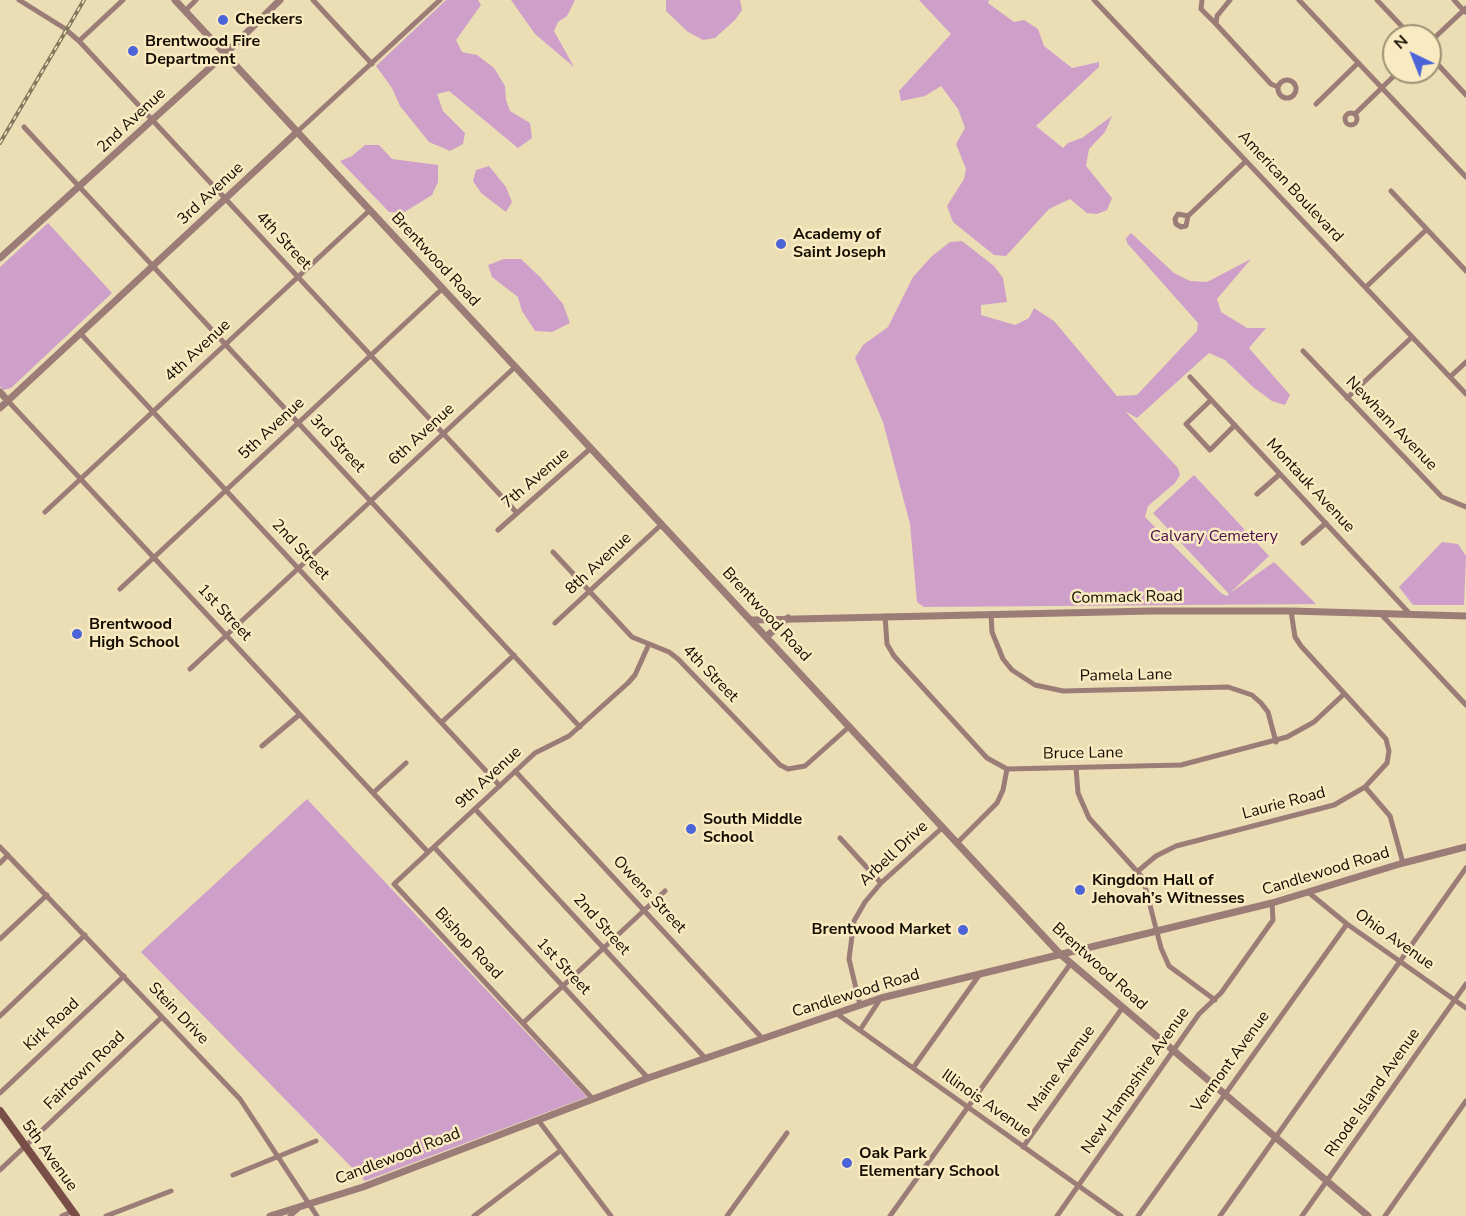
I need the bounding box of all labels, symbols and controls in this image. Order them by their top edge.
place label: Checkers [235,10,303,30]
marker: Checkers [216,13,230,27]
north arrow [1382,24,1442,84]
text: N [1389,30,1413,54]
place label: Brentwood Fire Department [145,32,260,70]
marker: Brentwood Fire Department [126,44,140,58]
street label: 2nd Avenue [94,84,170,158]
street label: American Boulevard [1233,127,1347,247]
street label: 3rd Avenue [174,159,248,229]
street label: 4th Street [251,208,315,274]
street label: Brentwood Road [387,209,483,311]
place label: Academy of Saint Joseph [793,225,886,263]
marker: Academy of Saint Joseph [774,237,788,251]
street label: 4th Avenue [161,316,235,386]
street label: Newham Avenue [1341,373,1441,475]
street label: 5th Avenue [235,394,309,464]
street label: 6th Avenue [385,400,459,470]
street label: 3rd Street [305,411,369,477]
street label: Montauk Avenue [1262,435,1358,537]
street label: 7th Avenue [498,445,574,513]
street label: 2nd Street [267,516,333,584]
park label: Calvary Cemetery [1150,527,1278,547]
street label: 8th Avenue [562,529,636,599]
street label: Brentwood Road [718,564,814,666]
street label: 1st Street [193,581,255,645]
street label: Commack Road [1071,587,1183,609]
place label: Brentwood High School [89,615,179,653]
marker: Brentwood High School [70,627,84,641]
street label: 4th Street [678,641,742,707]
street label: Pamela Lane [1080,666,1172,686]
street label: 9th Avenue [452,743,526,813]
street label: Bruce Lane [1043,744,1123,764]
street label: Laurie Road [1240,784,1328,824]
place label: South Middle School [703,810,802,848]
street label: Arbell Drive [856,817,932,891]
marker: South Middle School [684,822,698,836]
street label: Candlewood Road [1260,843,1392,901]
street label: Owens Street [608,852,690,938]
place label: Kingdom Hall of Jehovah’s Witnesses [1092,871,1245,909]
marker: Kingdom Hall of Jehovah’s Witnesses [1073,883,1087,897]
street label: 2nd Street [569,890,633,960]
street label: Bishop Road [430,904,506,984]
street label: Ohio Avenue [1351,906,1437,974]
street label: Brentwood Road [1047,919,1151,1015]
place label: Brentwood Market [812,920,951,940]
marker: Brentwood Market [956,923,970,937]
street label: 1st Street [532,935,594,999]
street label: Candlewood Road [790,965,922,1023]
street label: Stein Drive [144,979,212,1049]
street label: Kirk Road [20,995,84,1055]
street label: New Hampshire Avenue [1078,1004,1194,1158]
street label: Vermont Avenue [1188,1008,1274,1116]
street label: Maine Avenue [1024,1022,1100,1116]
street label: Rhode Island Avenue [1321,1025,1425,1161]
street label: Fairtown Road [41,1028,129,1114]
street label: Illinois Avenue [937,1066,1035,1142]
street label: 5th Avenue [17,1117,81,1195]
street label: Candlewood Road [333,1124,463,1190]
place label: Oak Park Elementary School [859,1144,999,1182]
marker: Oak Park Elementary School [840,1156,854,1170]

